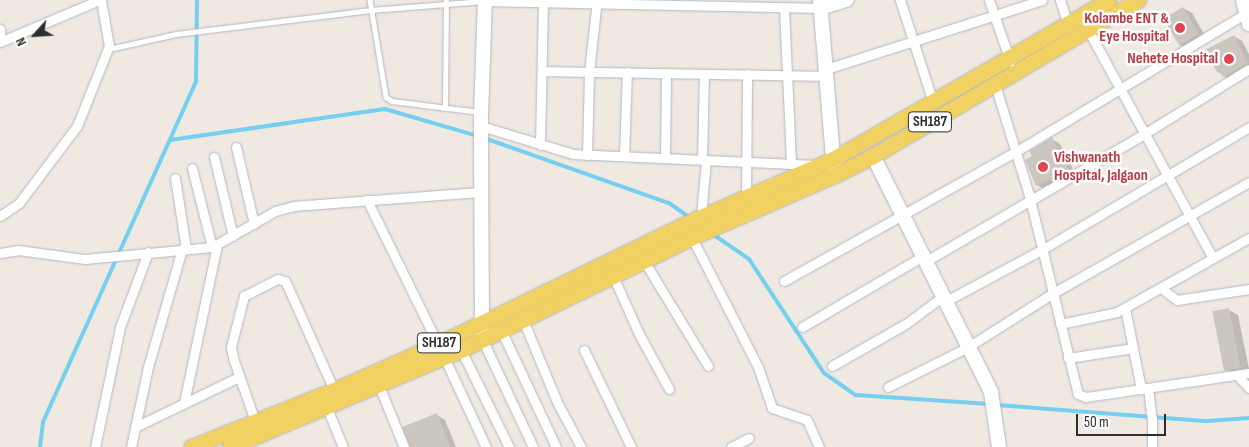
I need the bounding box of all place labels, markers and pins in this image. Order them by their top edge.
place label: Kolambe ENT & Eye Hospital [1084,9,1169,47]
marker: Kolambe ENT & Eye Hospital [1173,21,1187,35]
place label: Nehete Hospital [1127,49,1218,69]
marker: Nehete Hospital [1222,52,1236,66]
place label: Vishwanath Hospital, Jalgaon [1054,148,1148,186]
marker: Vishwanath Hospital, Jalgaon [1036,160,1050,174]

